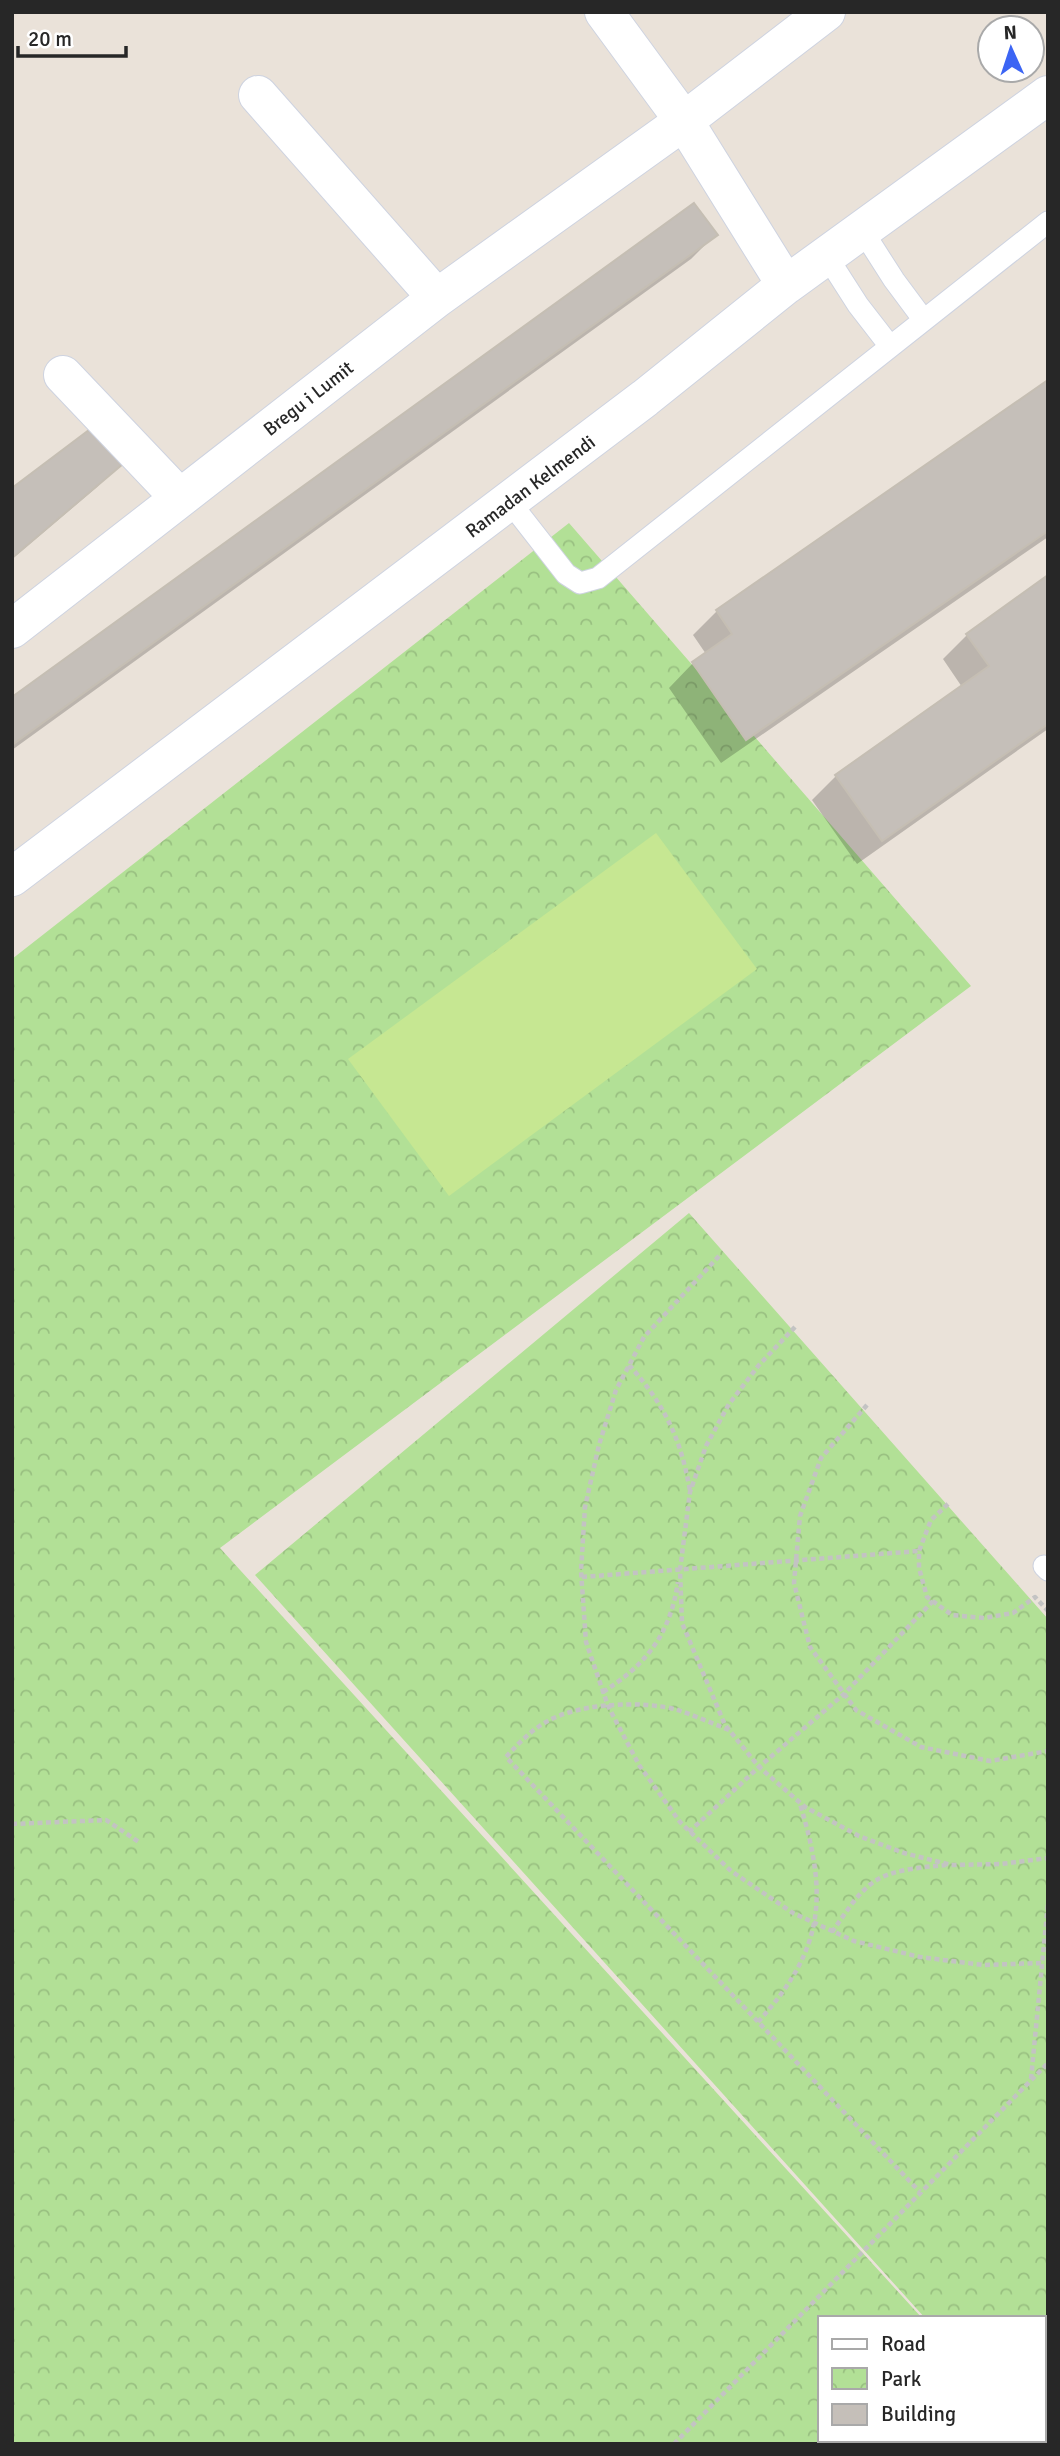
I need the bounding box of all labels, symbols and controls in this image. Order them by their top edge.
scale bar [18,14,126,58]
north arrow [976,14,1046,84]
text: N [1003,21,1017,45]
text: 20 m [28,26,72,52]
street label: Bregu i Lumit [259,356,359,441]
street label: Ramadan Kelmendi [461,430,600,543]
legend [818,2316,1046,2442]
text: Road [881,2331,926,2357]
text: Park [881,2366,922,2392]
text: Building [881,2401,956,2427]

